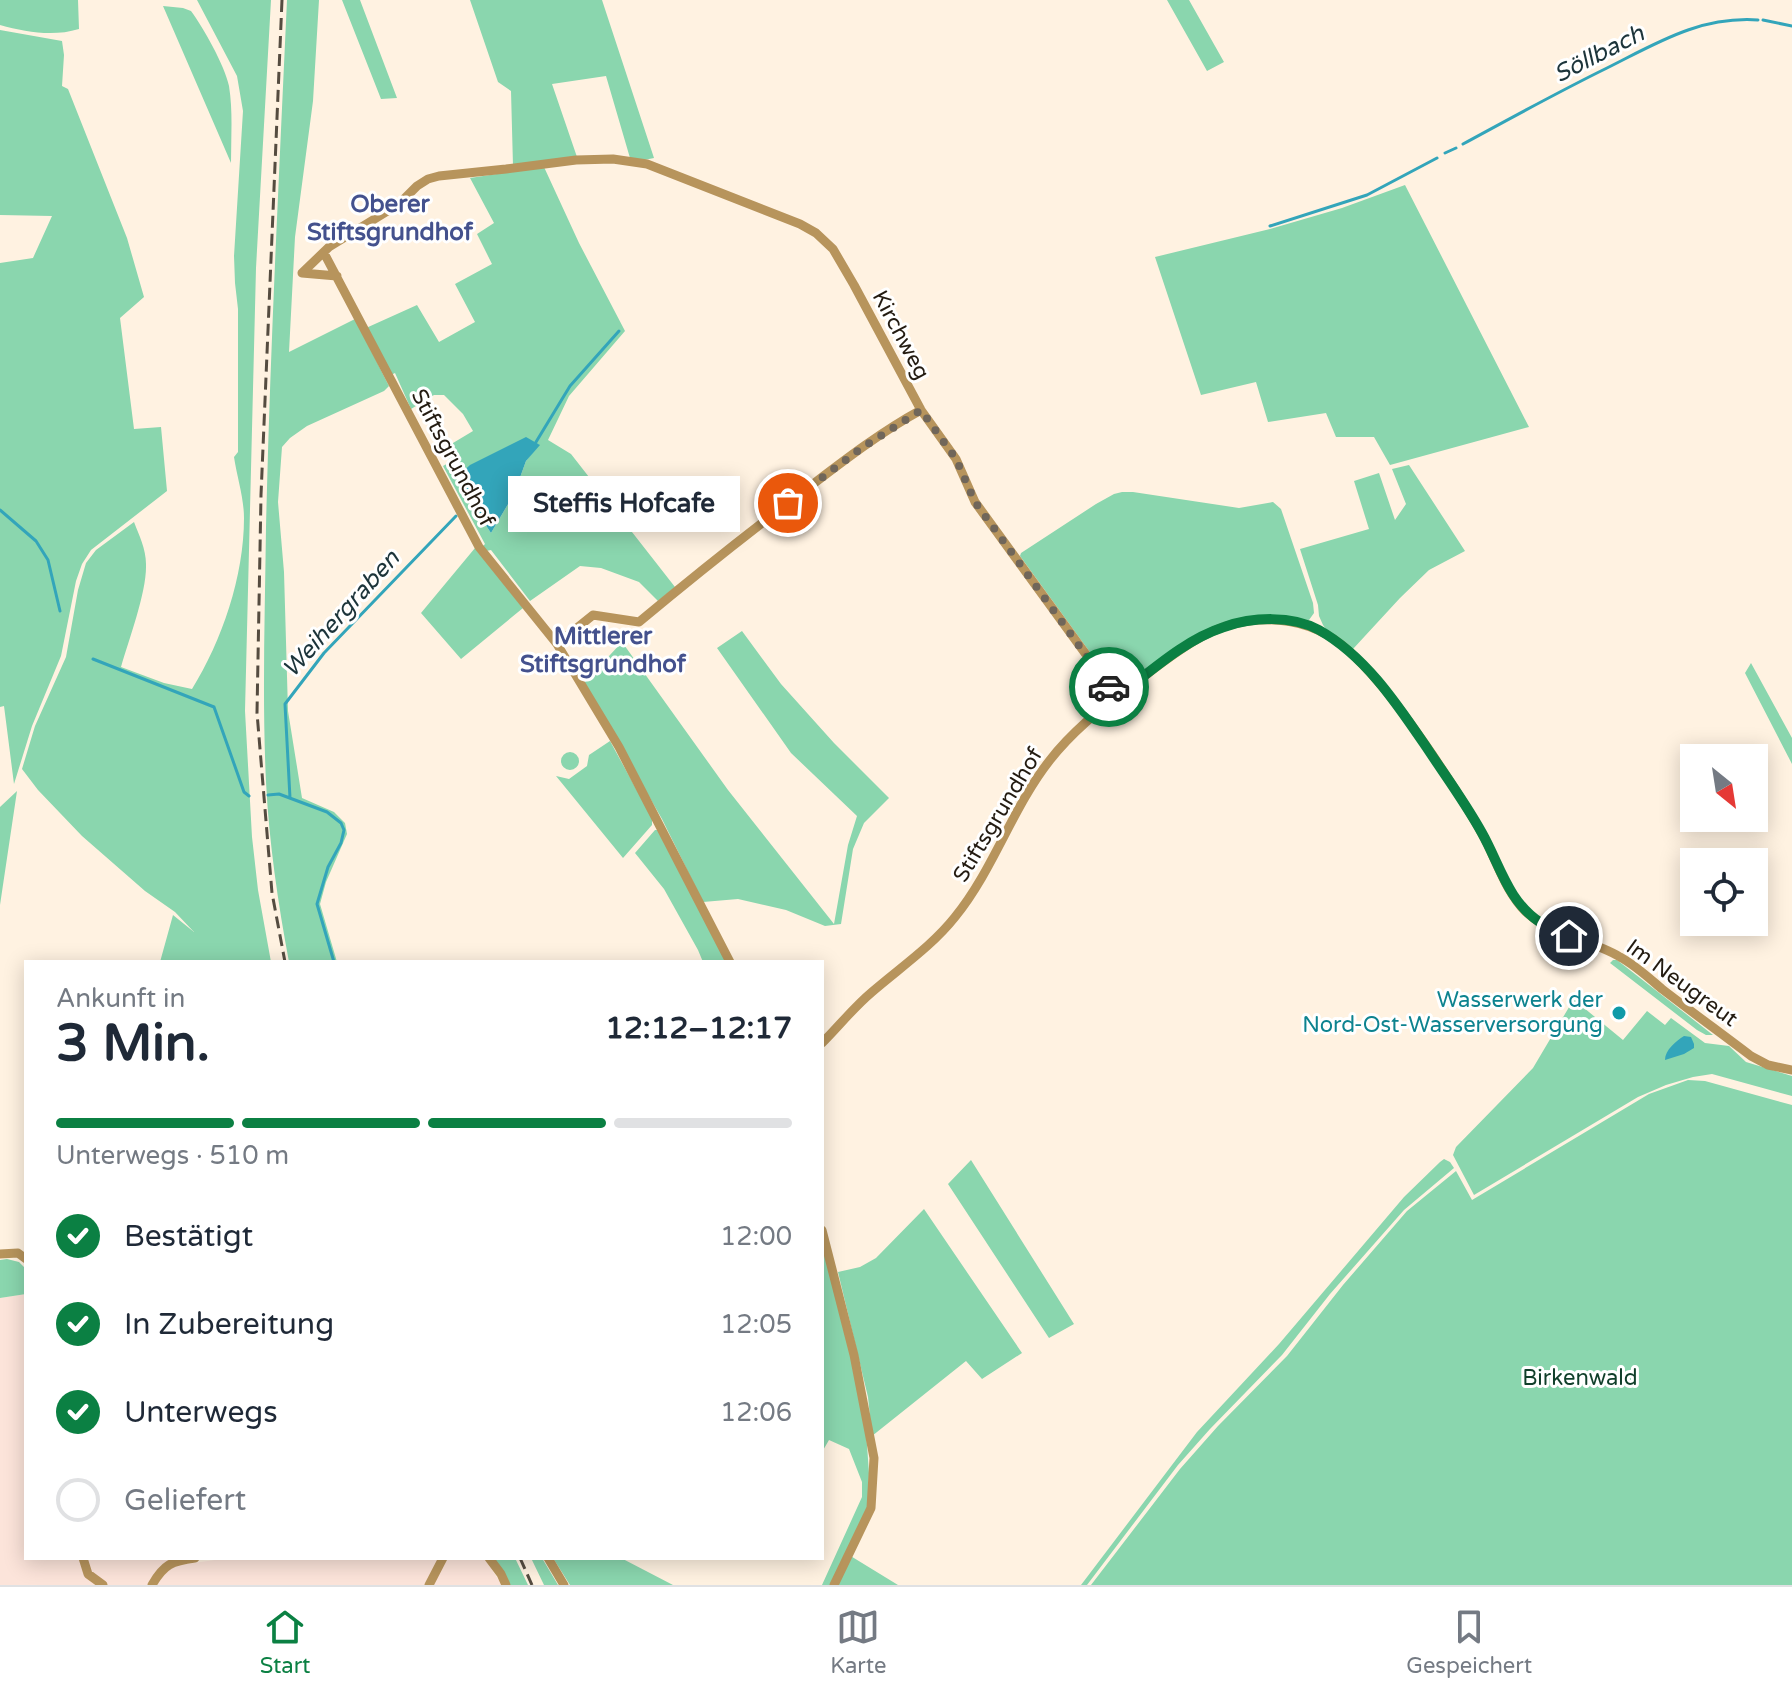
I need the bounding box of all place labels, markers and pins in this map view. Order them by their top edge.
pin [754,469,822,537]
callout: Steffis Hofcafe [508,475,740,531]
pin [1535,902,1603,970]
place label: Wasserwerk der Nord-Ost-Wasserversorgung [1302,987,1604,1038]
marker: Wasserwerk der Nord-Ost-Wasserversorgung [1610,1004,1628,1022]

